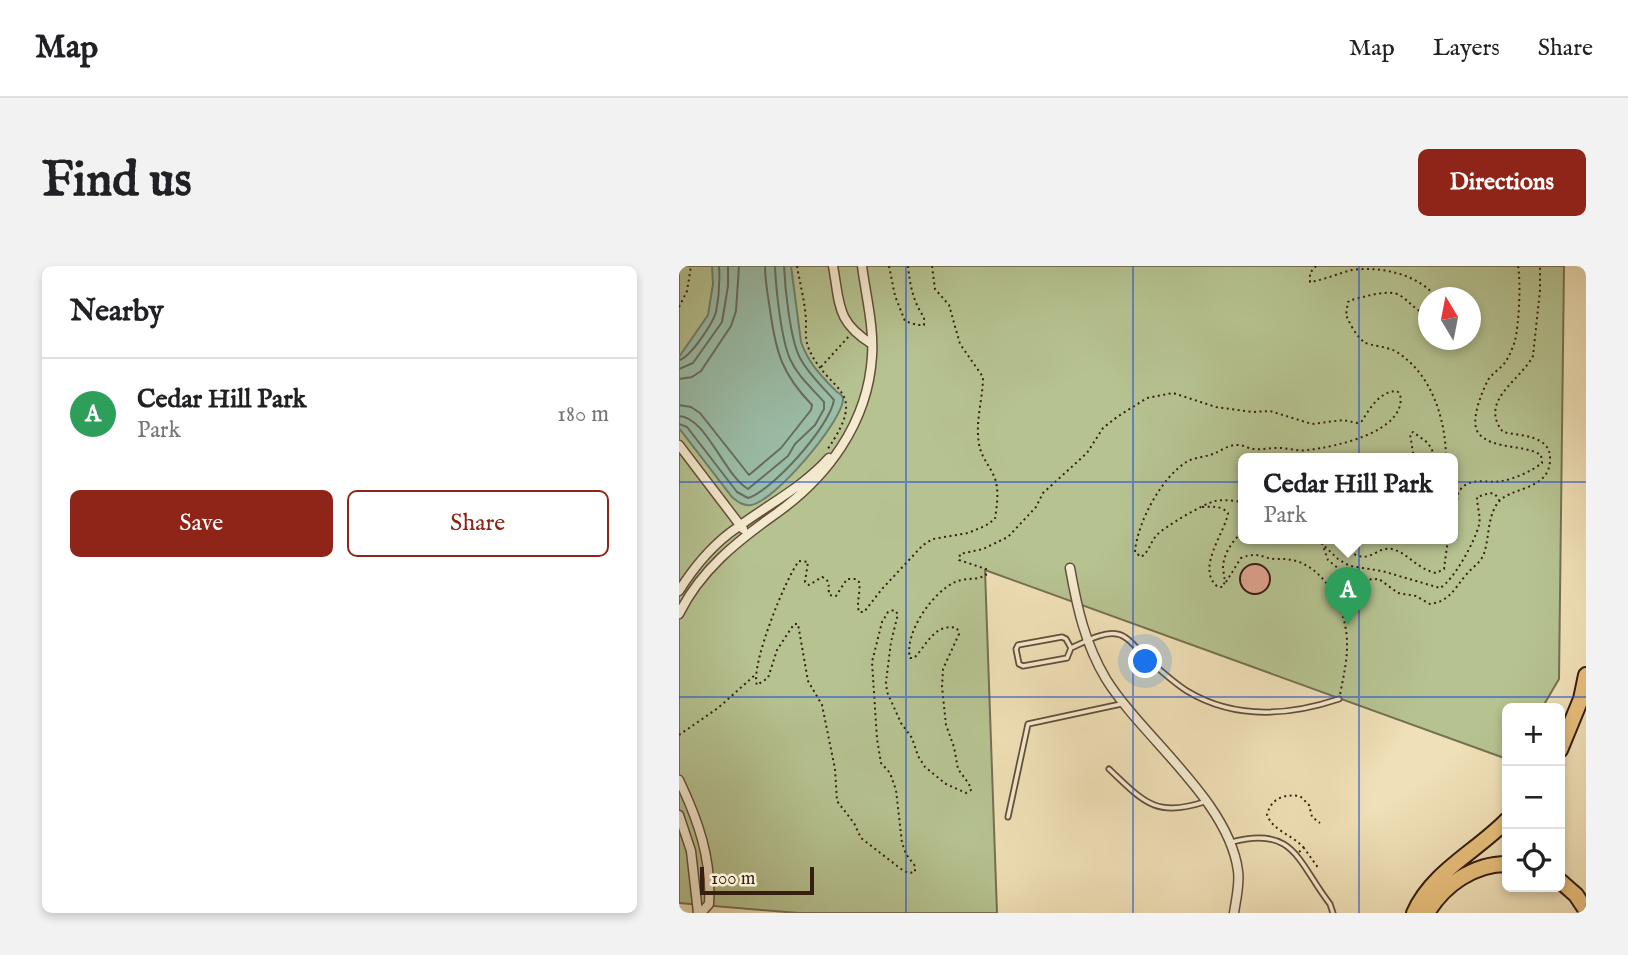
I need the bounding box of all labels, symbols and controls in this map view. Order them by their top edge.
text: Map [35,27,98,69]
text: Map [1349,33,1395,64]
text: Layers [1433,33,1500,64]
text: Share [1538,33,1593,64]
button: Directions [1418,149,1586,216]
text: Find us [42,151,192,213]
north arrow [1418,287,1481,350]
text: Nearby [70,293,163,331]
text: Cedar Hill Park [137,383,307,416]
text: A [85,400,101,429]
text: 180 m [557,400,609,429]
text: Park [137,416,181,445]
popup [1238,453,1458,544]
text: Cedar Hill Park [1263,468,1433,501]
button: Save [70,490,333,557]
button: Share [347,490,609,557]
text: Park [1263,501,1307,530]
pin: A [1325,567,1371,625]
your location [1128,644,1162,678]
map controls [1502,703,1565,892]
button: + [1502,703,1565,766]
button: − [1502,766,1565,829]
button: locate [1502,829,1565,892]
scale bar [700,864,814,896]
text: 100 m [711,867,755,891]

